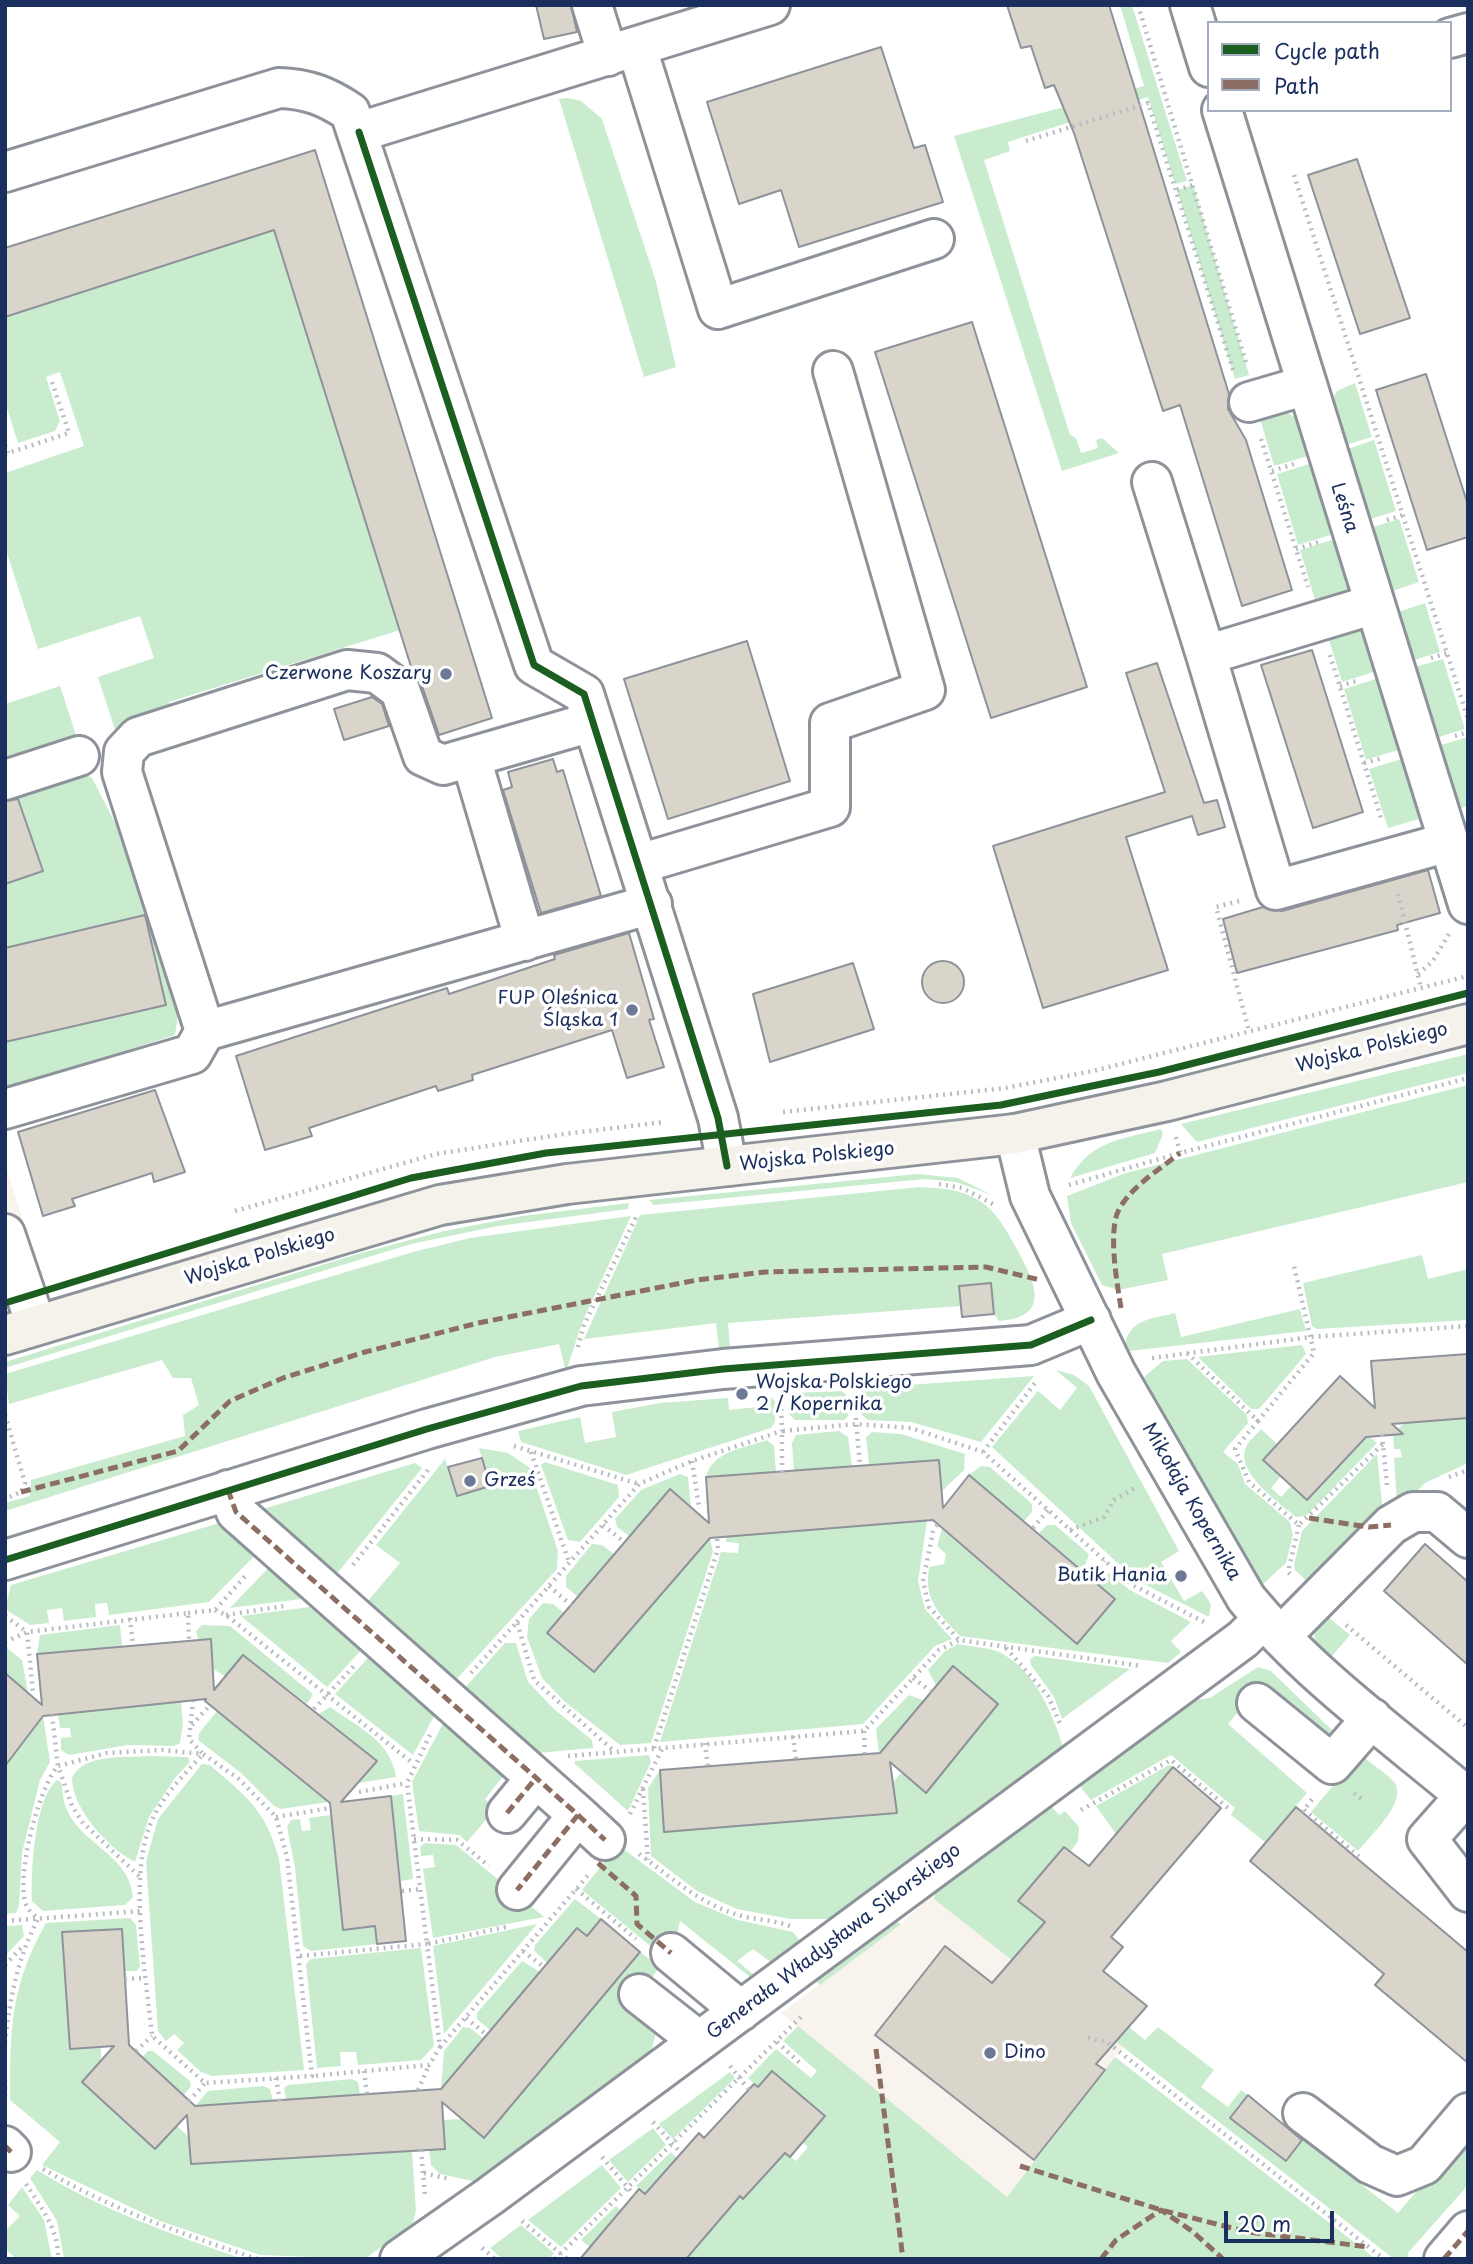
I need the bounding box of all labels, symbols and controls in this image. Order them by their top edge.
legend [1207,21,1452,112]
text: Cycle path [1274,34,1380,66]
text: Path [1274,69,1319,101]
street label: Leśna [1325,480,1363,536]
place label: Czerwone Koszary [265,663,432,685]
marker: Czerwone Koszary [438,666,454,682]
place label: FUP Oleśnica Śląska 1 [497,988,618,1032]
marker: FUP Oleśnica Śląska 1 [624,1002,640,1018]
street label: Wojska Polskiego [1294,1018,1450,1078]
street label: Wojska Polskiego [738,1138,896,1176]
street label: Wojska Polskiego [182,1223,338,1291]
place label: Wojska Polskiego 2 / Kopernika [756,1372,912,1416]
marker: Wojska Polskiego 2 / Kopernika [734,1386,750,1402]
street label: Mikołaja Kopernika [1137,1419,1245,1585]
place label: Grześ [484,1470,536,1492]
marker: Grześ [462,1473,478,1489]
place label: Butik Hania [1057,1565,1167,1587]
marker: Butik Hania [1173,1568,1189,1584]
street label: Generała Władysława Sikorskiego [703,1839,965,2045]
place label: Dino [1004,2042,1046,2064]
marker: Dino [982,2045,998,2061]
scale bar [1228,2198,1338,2242]
text: 20 m [1237,2207,1291,2239]

